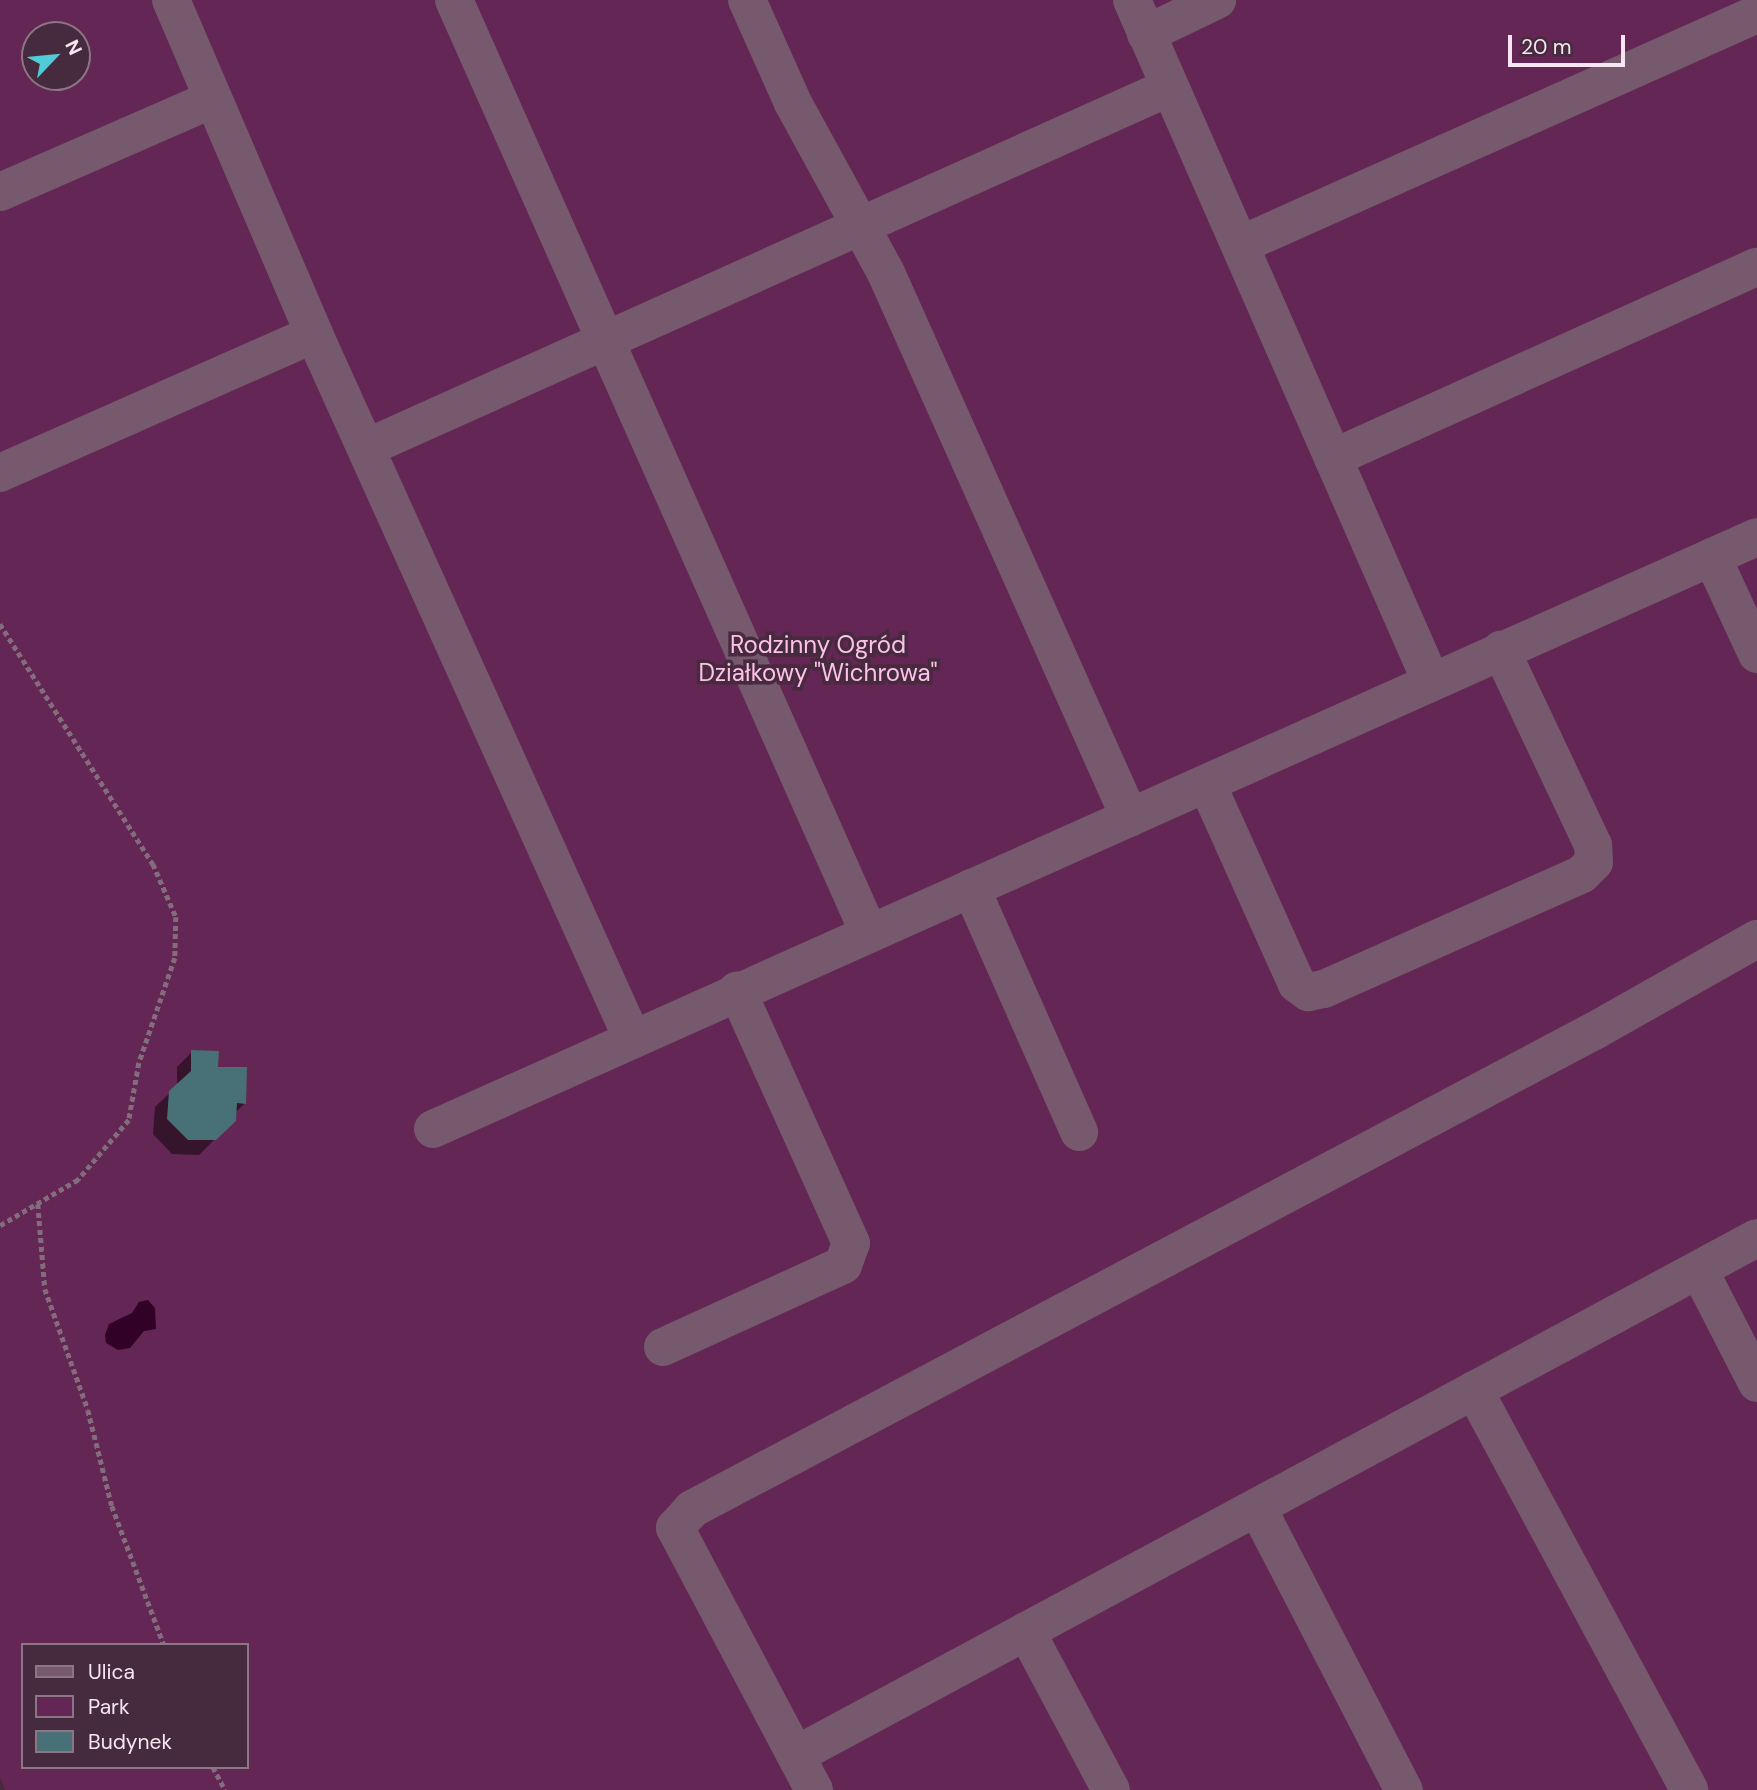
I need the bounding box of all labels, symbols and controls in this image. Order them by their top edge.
north arrow [21,21,91,91]
scale bar [1512,21,1629,65]
text: 20 m [1521,33,1572,61]
text: N [59,36,88,59]
park label: Rodzinny Ogród Działkowy "Wichrowa" [698,631,938,687]
legend [21,1643,248,1769]
text: Ulica [88,1658,135,1686]
text: Park [88,1693,129,1721]
text: Budynek [88,1728,172,1756]

